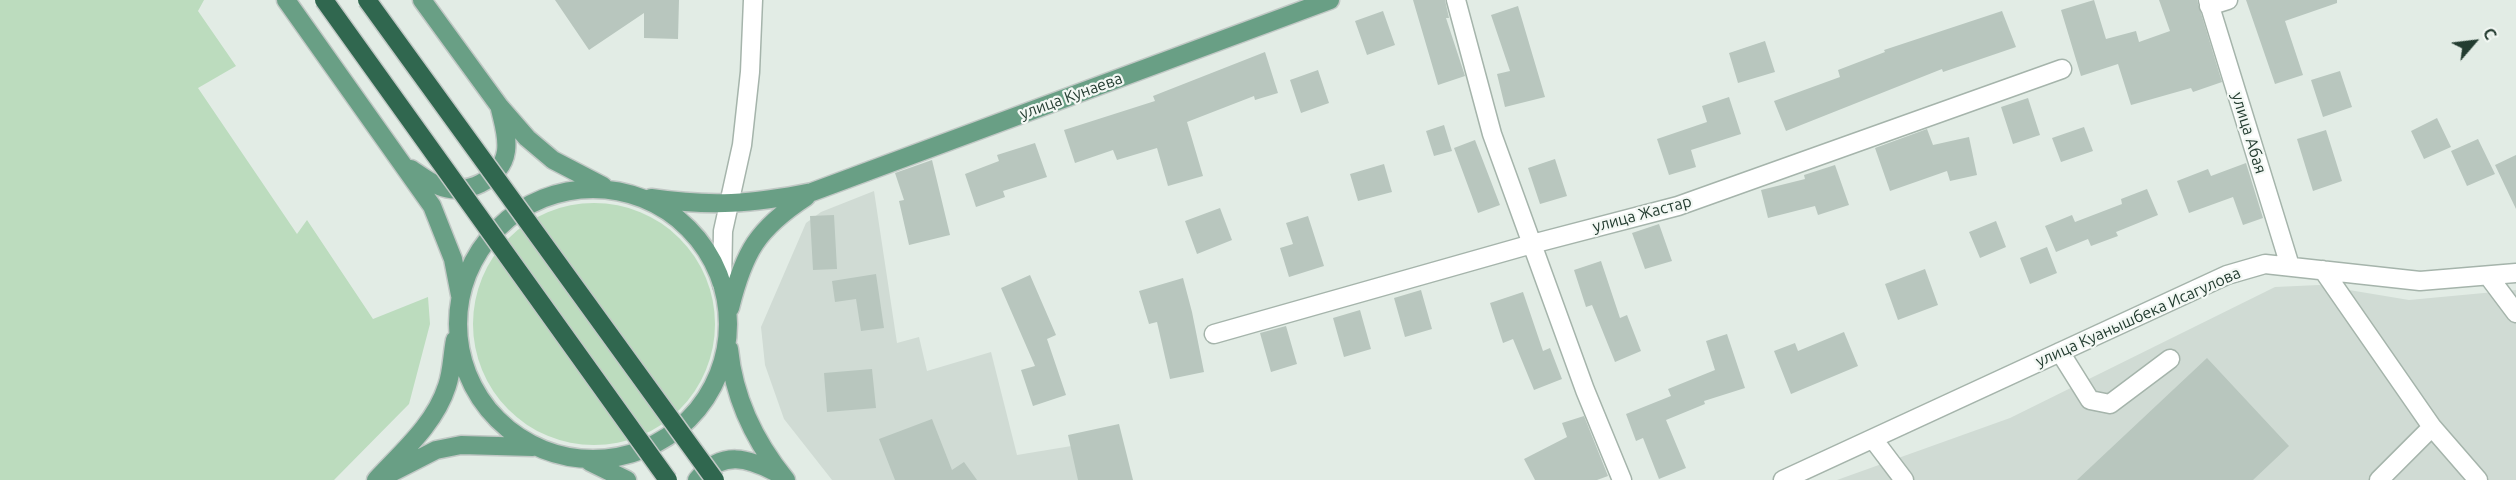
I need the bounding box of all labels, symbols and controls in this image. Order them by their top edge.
north arrow [2444,12,2504,72]
text: С [2480,25,2500,42]
street label: улица Кунаева [1017,69,1125,123]
street label: улица Абая [2228,90,2270,176]
street label: улица Жастар [1590,192,1694,236]
street label: улица Куанышбека Исагулова [2033,263,2243,371]

